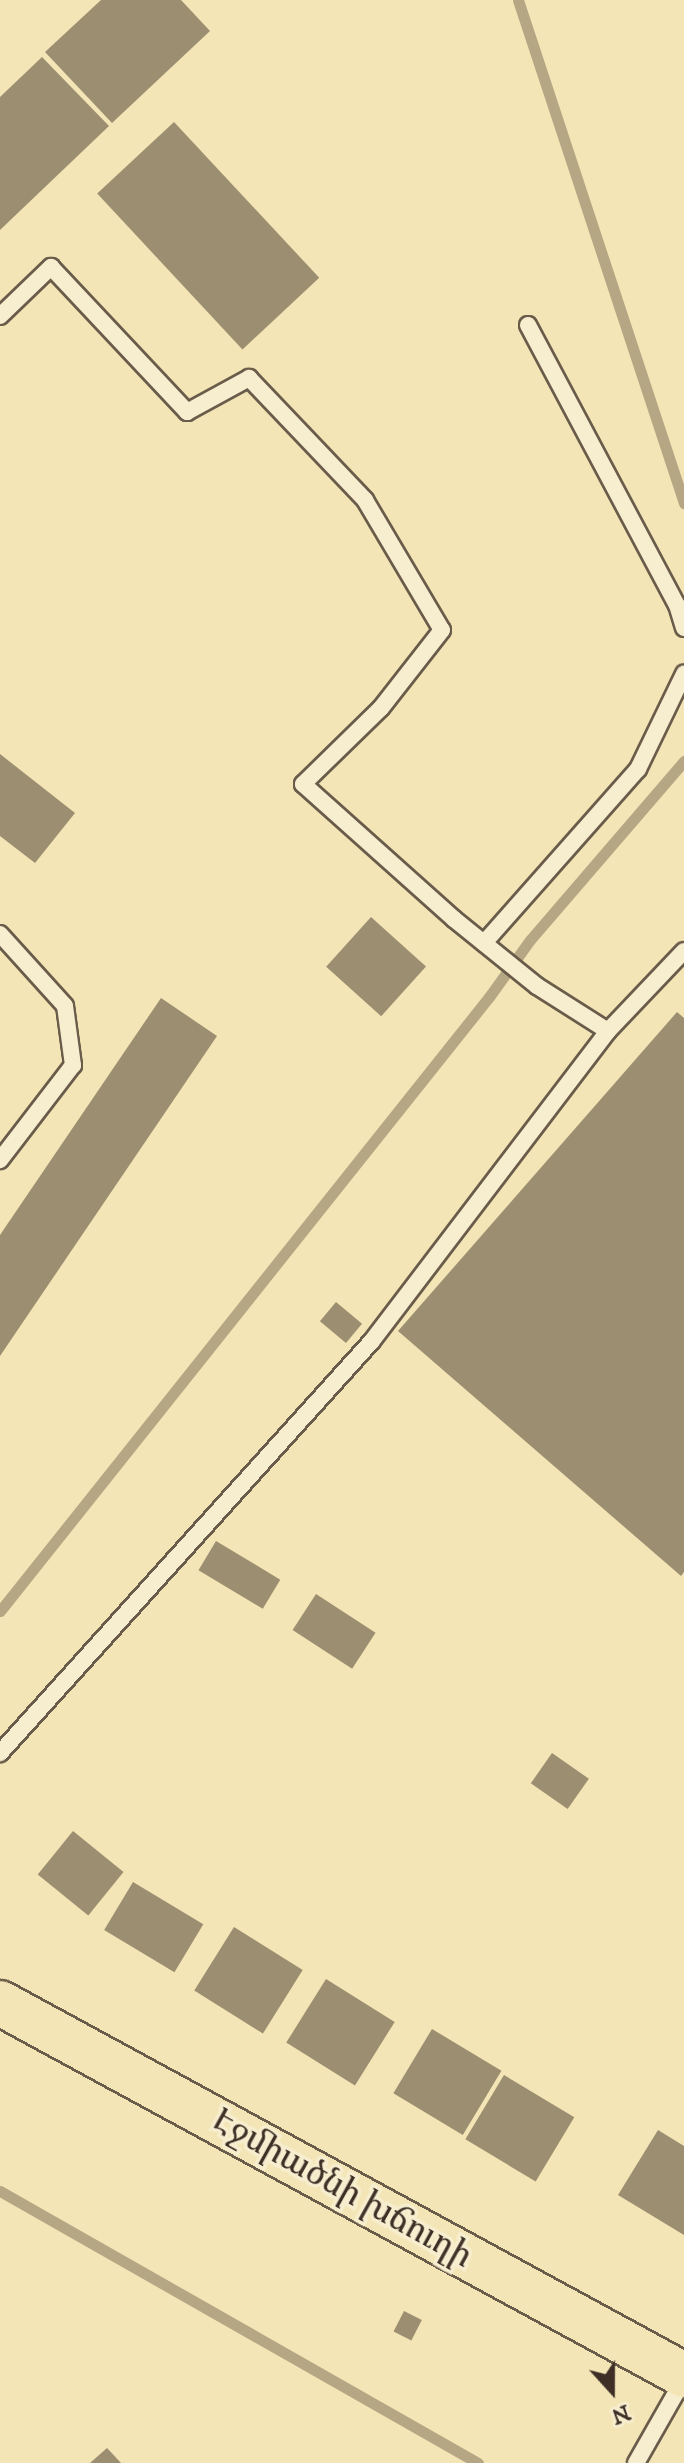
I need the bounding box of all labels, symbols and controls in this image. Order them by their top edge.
street label: Էջմիածնի խճուղի [205,2101,479,2277]
north arrow [572,2351,652,2431]
text: N [608,2398,634,2430]

